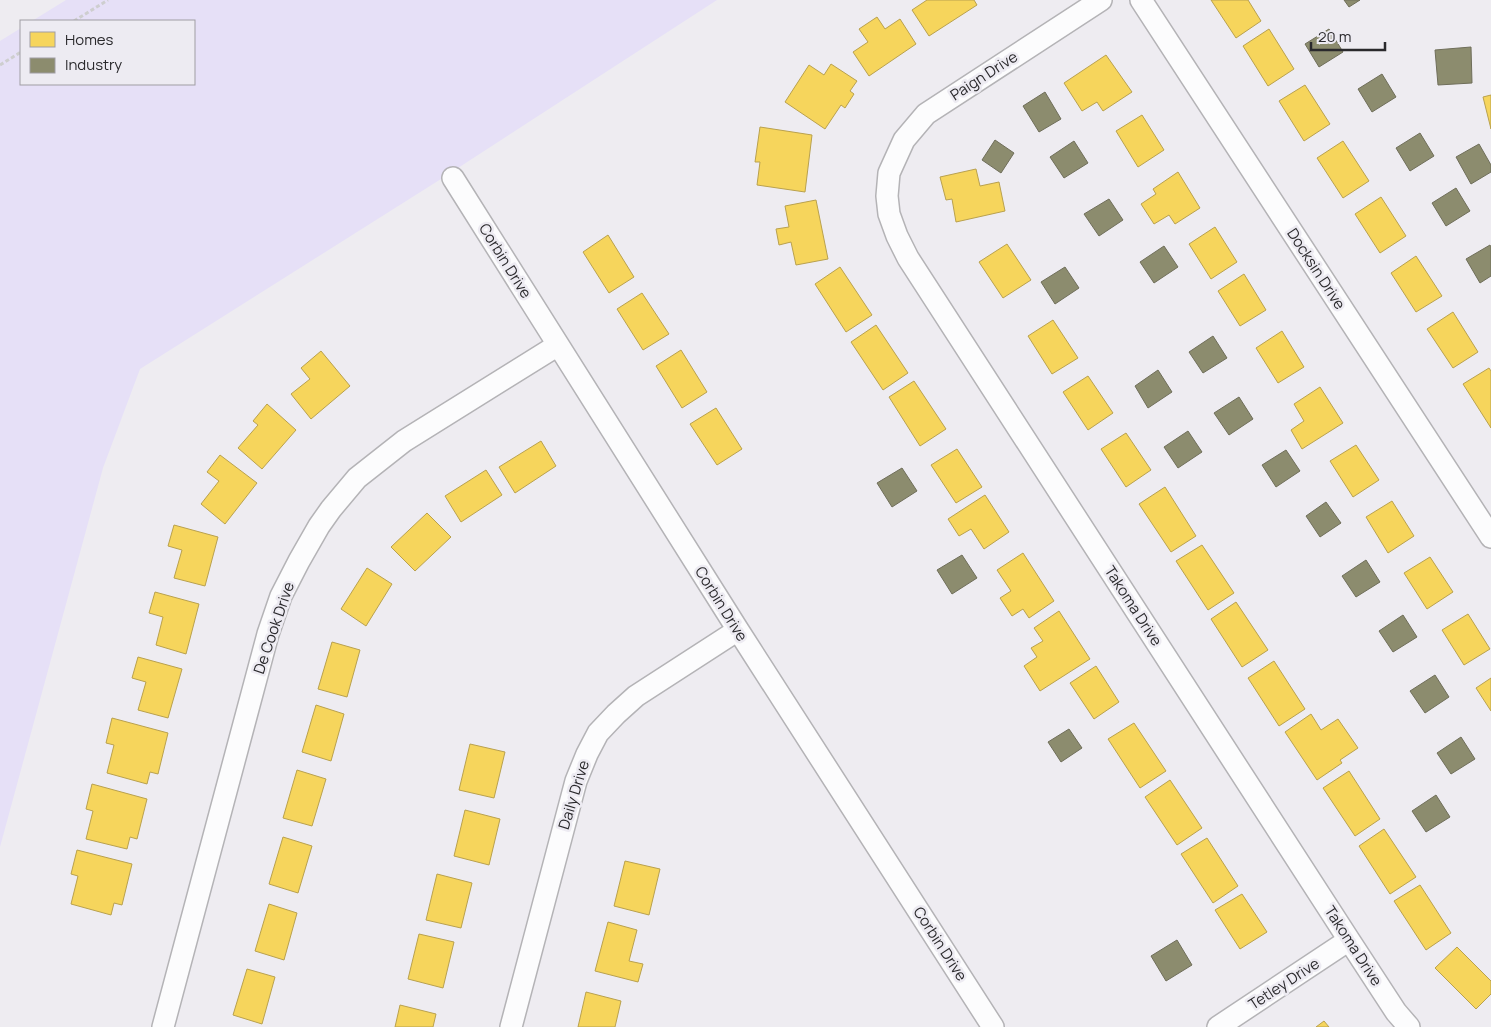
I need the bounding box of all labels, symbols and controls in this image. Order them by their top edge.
legend [20,20,195,85]
scale bar [1311,20,1385,52]
text: 20 m [1318,26,1351,47]
text: Homes [65,29,114,50]
street label: Paign Drive [946,46,1022,105]
text: Industry [65,54,122,75]
street label: Corbin Drive [474,219,537,302]
street label: Docksin Drive [1282,224,1351,314]
street label: Corbin Drive [690,562,753,645]
street label: Takoma Drive [1100,562,1167,650]
street label: De Cook Drive [248,579,299,677]
street label: Daily Drive [553,757,594,832]
street label: Takoma Drive [1320,902,1387,990]
street label: Corbin Drive [909,903,972,985]
street label: Tetley Drive [1244,953,1323,1014]

